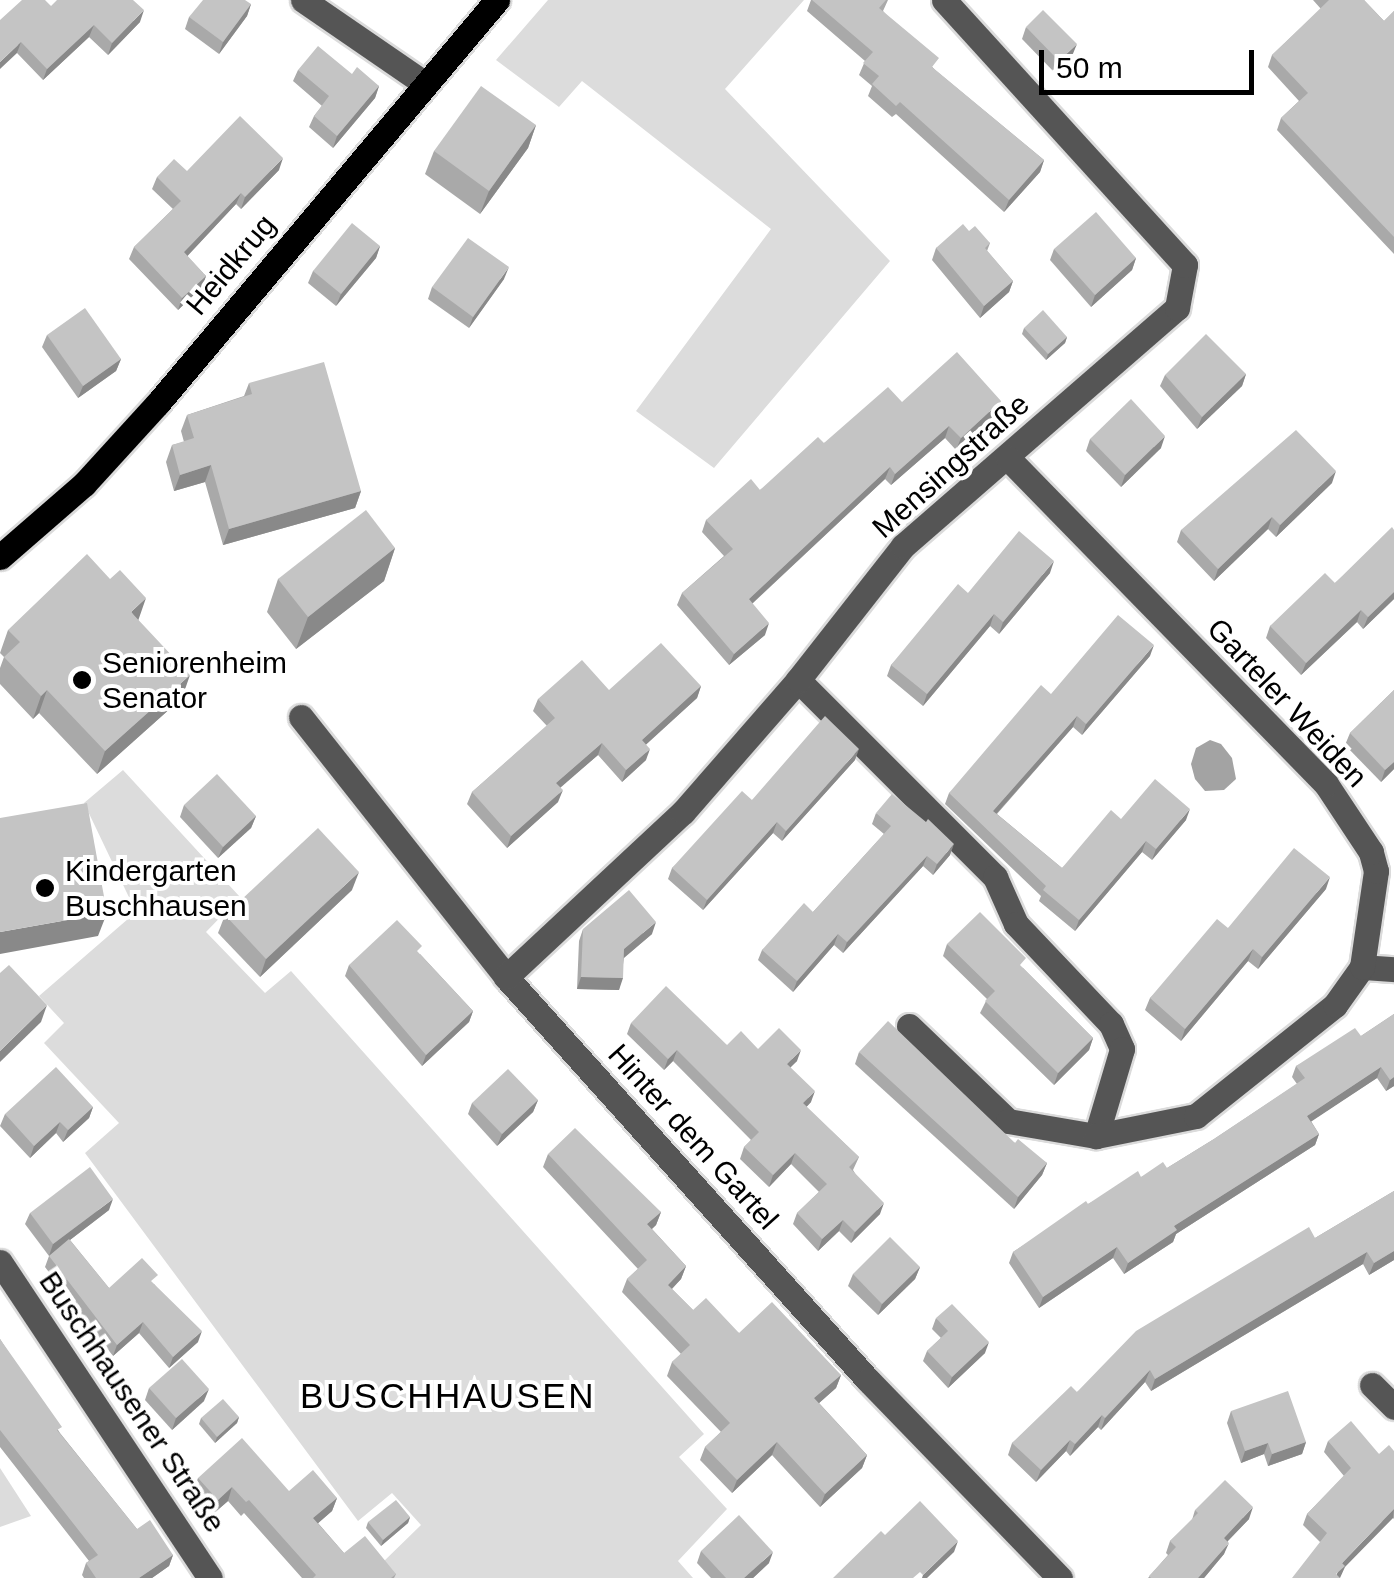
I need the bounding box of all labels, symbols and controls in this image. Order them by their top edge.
scale bar [1044,30,1259,92]
text: 50 m [1056,51,1123,84]
street label: Heidkrug [179,207,283,323]
street label: Mensingstraße [865,386,1037,546]
street label: Garteler Weiden [1200,611,1374,795]
place label: Seniorenheim Senator [102,645,287,716]
marker: Seniorenheim Senator [71,669,93,691]
place label: Kindergarten Buschhausen [65,853,247,924]
marker: Kindergarten Buschhausen [34,877,56,899]
street label: Hinter dem Gartel [600,1037,786,1237]
street label: Buschhausener Straße [31,1265,233,1539]
district label: BUSCHHAUSEN [300,1375,596,1417]

